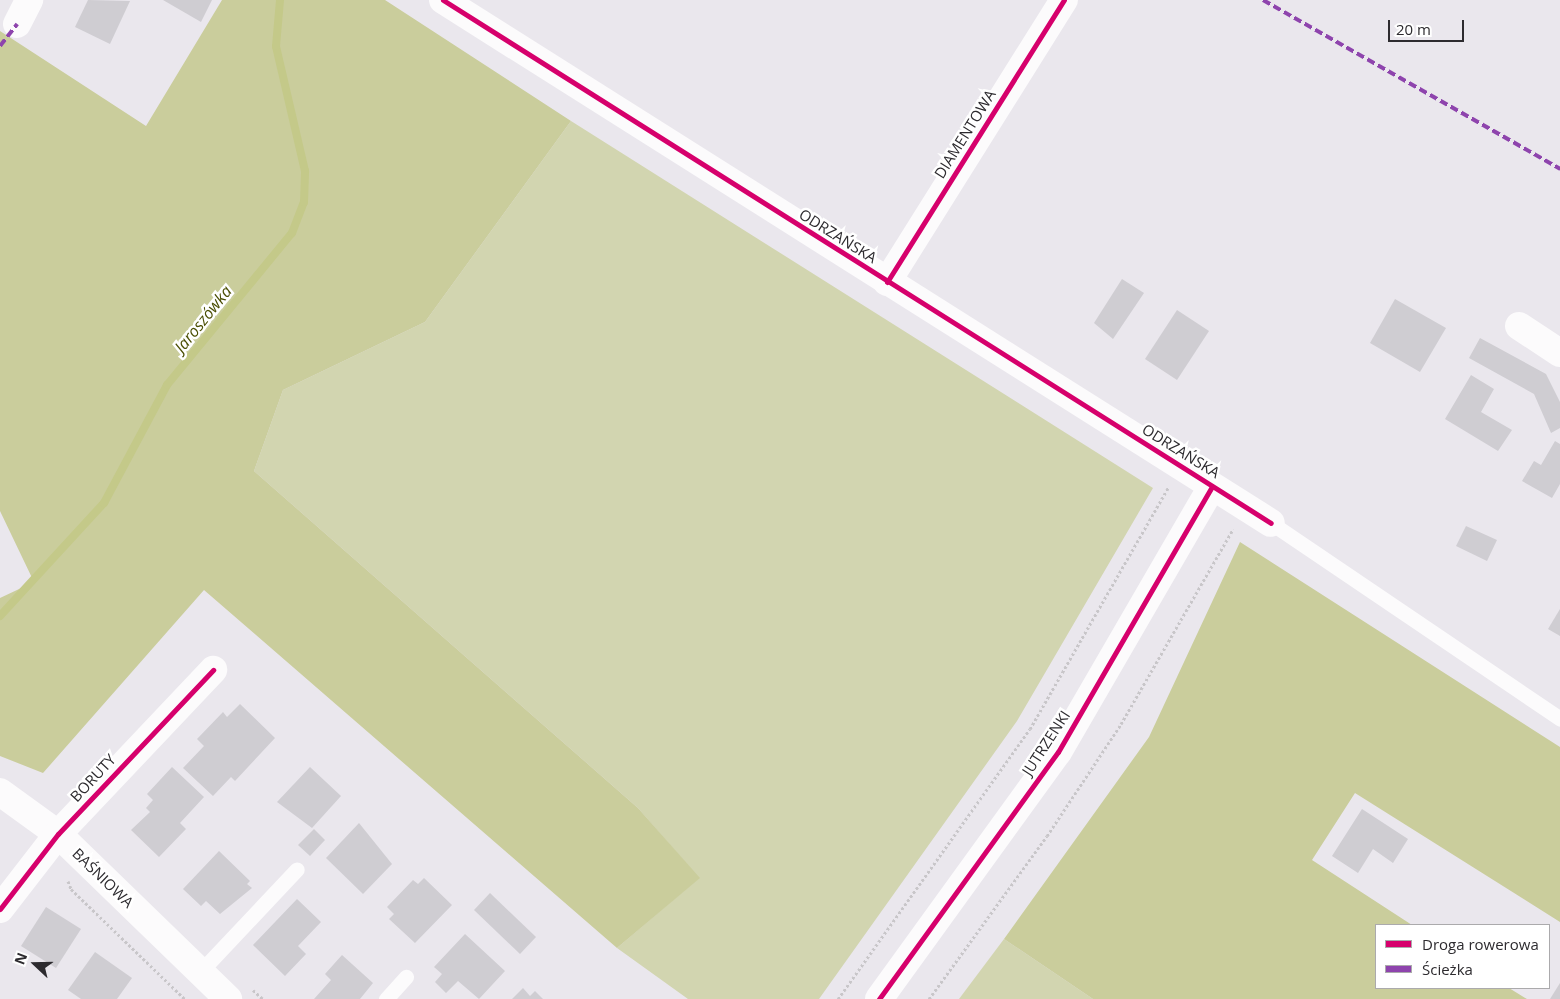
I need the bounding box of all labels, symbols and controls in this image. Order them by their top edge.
scale bar [1390,10,1466,42]
text: 20 m [1396,19,1431,39]
street label: DIAMENTOWA [931,86,999,182]
street label: ODRZAŃSKA [796,205,880,267]
water label: Jaroszówka [170,282,236,356]
street label: ODRZAŃSKA [1139,420,1223,482]
street label: JUTRZENKI [1018,707,1074,779]
street label: BORUTY [67,751,119,805]
street label: BAŚNIOWA [69,844,137,912]
legend [1375,924,1550,989]
text: Droga rowerowa [1422,934,1539,954]
north arrow [10,939,60,989]
text: N [10,950,31,967]
text: Ścieżka [1422,959,1473,979]

